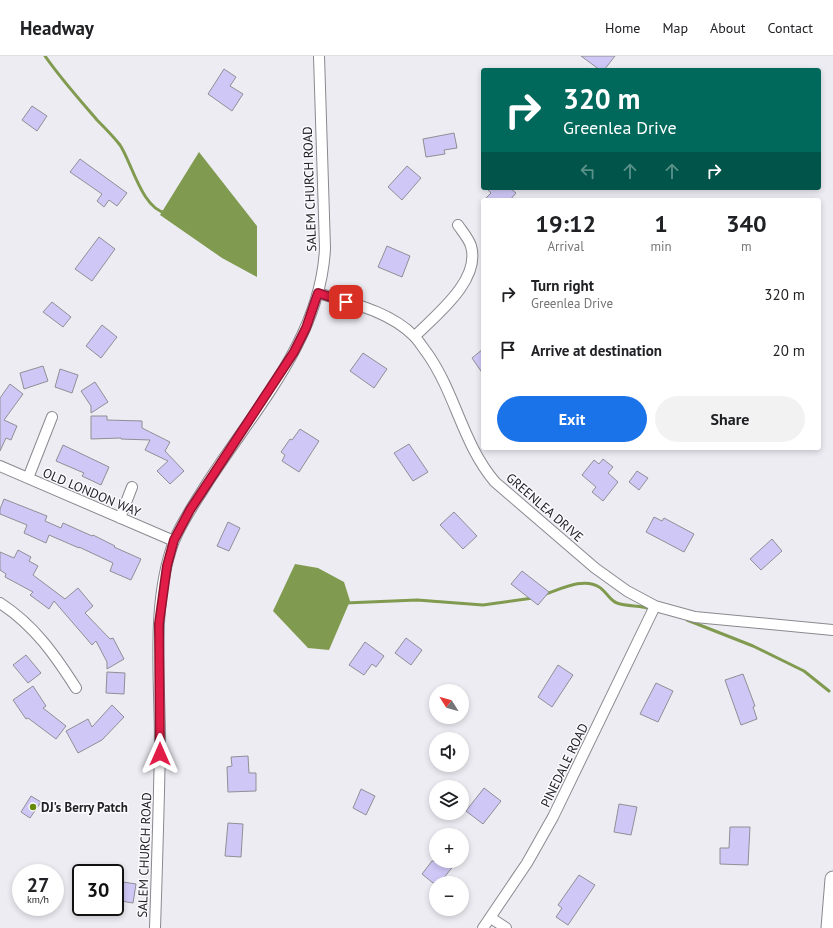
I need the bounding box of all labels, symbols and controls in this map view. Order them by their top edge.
text: Headway [20,16,94,40]
text: Home [605,19,640,37]
text: Map [662,19,688,37]
text: About [710,19,746,37]
text: Contact [768,19,813,37]
text: 320 m [563,80,640,117]
icon: right [497,84,549,136]
text: Greenlea Drive [563,116,677,139]
street label: SALEM CHURCH ROAD [299,126,320,252]
icon: left [577,160,599,182]
icon: ahead [619,160,641,182]
icon: ahead [661,160,683,182]
icon: right [703,160,725,182]
text: 19:12 [535,208,596,239]
text: 1 [654,208,668,239]
text: 340 [726,208,767,239]
text: Arrival [548,238,584,255]
text: min [650,238,672,255]
text: m [741,238,752,255]
text: Turn right [531,276,594,295]
icon: right [497,283,519,305]
pin [329,285,363,319]
text: 320 m [764,285,805,304]
icon: arrive [335,291,357,313]
text: Greenlea Drive [531,295,613,312]
icon: arrive [497,339,519,361]
text: Arrive at destination [531,341,662,360]
text: 20 m [772,341,805,360]
button: Exit [497,396,647,442]
button: Share [655,396,805,442]
street label: OLD LONDON WAY [40,464,144,521]
street label: GREENLEA DRIVE [502,469,587,546]
north arrow [429,684,469,724]
map controls [429,684,469,916]
street label: PINEDALE ROAD [537,720,592,810]
button: sound [429,732,469,772]
position arrow [139,733,181,775]
button: layers [429,780,469,820]
street label: SALEM CHURCH ROAD [134,792,155,918]
place label: DJ's Berry Patch [41,799,128,816]
marker: DJ's Berry Patch [28,802,38,812]
button: + [429,828,469,868]
speed limit sign: 30 [72,864,124,916]
text: 27 [27,872,49,898]
button: − [429,876,469,916]
text: km/h [27,893,49,906]

